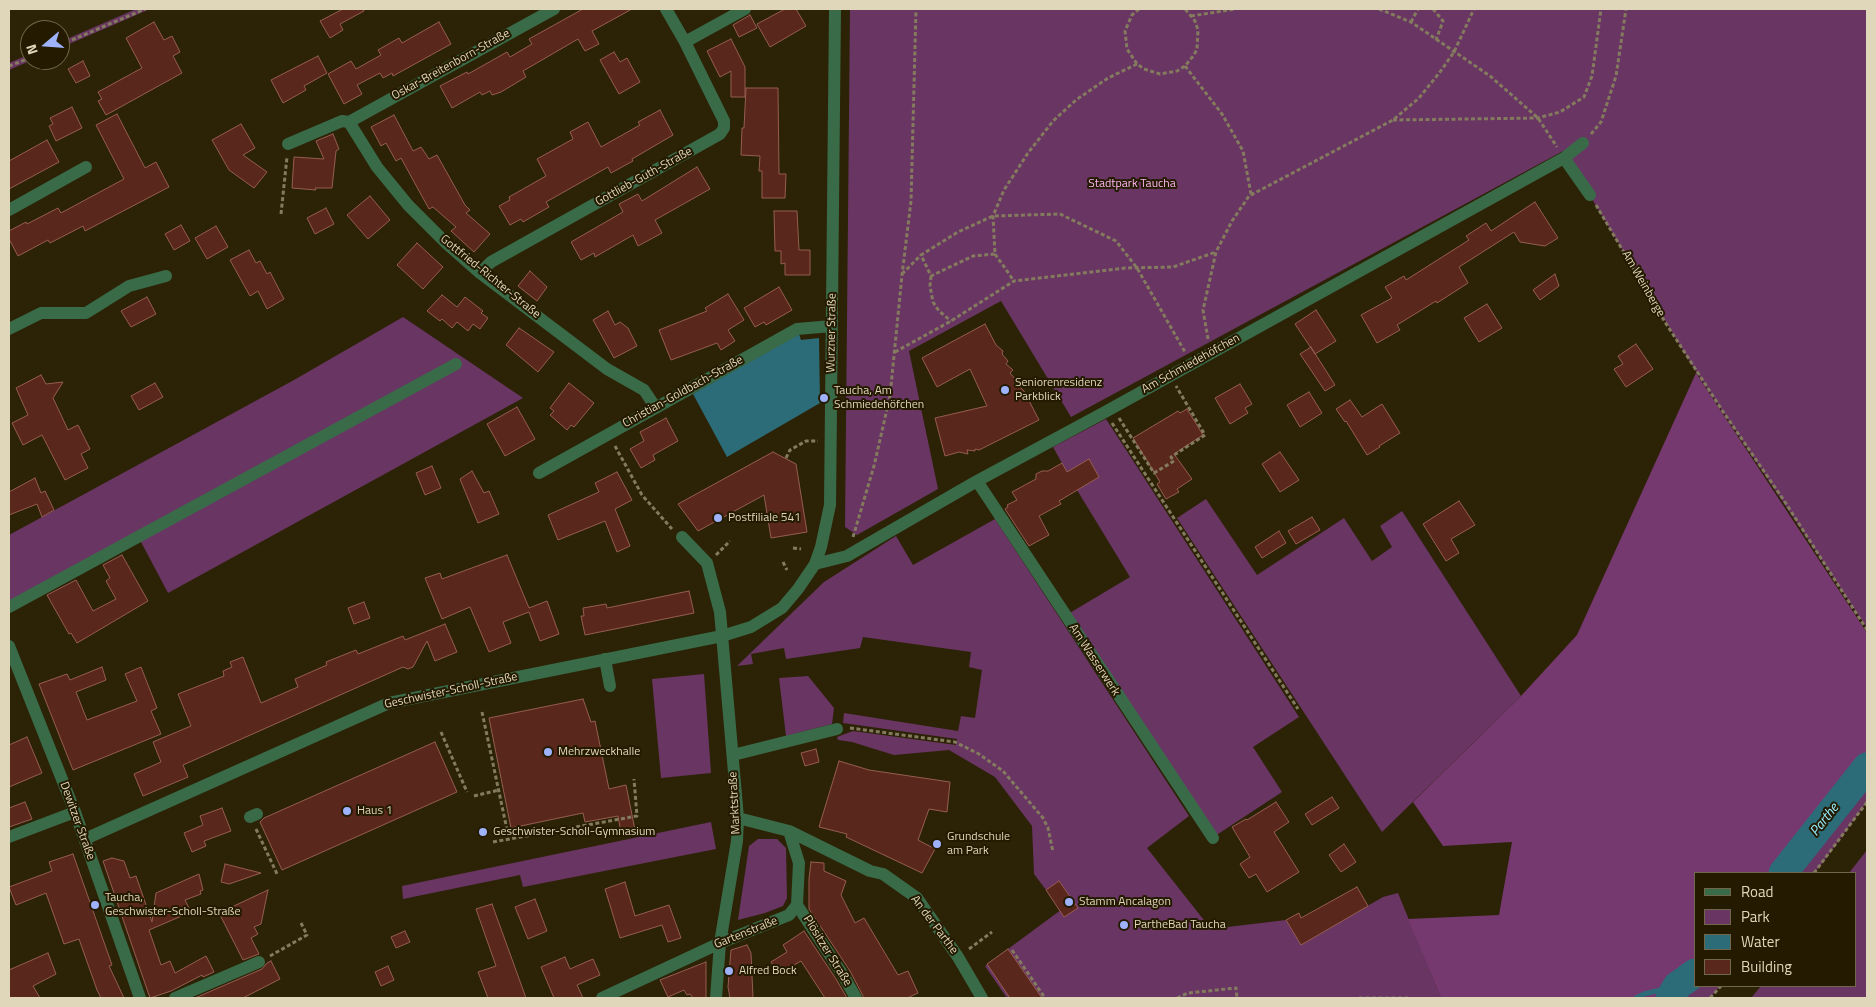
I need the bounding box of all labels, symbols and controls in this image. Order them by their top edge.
north arrow [20,20,70,70]
street label: Oskar-Breitenborn-Straße [389,27,513,103]
text: N [20,42,43,57]
street label: Gottlieb-Guth-Straße [593,144,695,210]
park label: Stadtpark Taucha [1088,177,1176,191]
street label: Gottfried-Richter-Straße [437,232,543,322]
street label: Am Weinberge [1618,248,1668,320]
street label: Wurzner Straße [824,293,840,373]
street label: Am Schmiedehöfchen [1139,331,1243,397]
street label: Christian-Goldbach-Straße [620,353,746,431]
place label: Seniorenresidenz Parkblick [1015,376,1102,404]
place label: Taucha, Am Schmiedehöfchen [834,384,924,412]
marker: Seniorenresidenz Parkblick [999,384,1011,396]
marker: Taucha, Am Schmiedehöfchen [818,392,830,404]
place label: Postfiliale 541 [728,511,801,525]
marker: Postfiliale 541 [712,512,724,524]
street label: Am Wasserwerk [1065,621,1123,699]
street label: Geschwister-Scholl-Straße [383,670,519,712]
place label: Mehrzweckhalle [558,745,640,759]
marker: Mehrzweckhalle [542,746,554,758]
street label: Marktstraße [726,771,744,835]
street label: Dewitzer Straße [56,780,98,862]
water label: Parthe [1807,800,1843,840]
place label: Haus 1 [357,804,392,818]
marker: Haus 1 [341,805,353,817]
place label: Geschwister-Scholl-Gymnasium [493,825,655,839]
marker: Geschwister-Scholl-Gymnasium [477,826,489,838]
place label: Grundschule am Park [947,830,1010,858]
marker: Grundschule am Park [931,838,943,850]
legend [1694,872,1856,987]
text: Road [1741,880,1773,903]
place label: Taucha, Geschwister-Scholl-Straße [105,891,241,919]
street label: An der Parthe [907,893,961,957]
place label: Stamm Ancalagon [1079,895,1171,909]
marker: Stamm Ancalagon [1063,896,1075,908]
marker: Taucha, Geschwister-Scholl-Straße [89,899,101,911]
text: Park [1741,905,1770,928]
street label: Plösitzer Straße [800,913,854,989]
street label: Gartenstraße [712,914,780,952]
place label: PartheBad Taucha [1134,918,1226,932]
marker: PartheBad Taucha [1118,919,1130,931]
text: Water [1741,930,1780,953]
text: Building [1741,955,1792,978]
place label: Alfred Bock [739,964,797,978]
marker: Alfred Bock [723,965,735,977]

